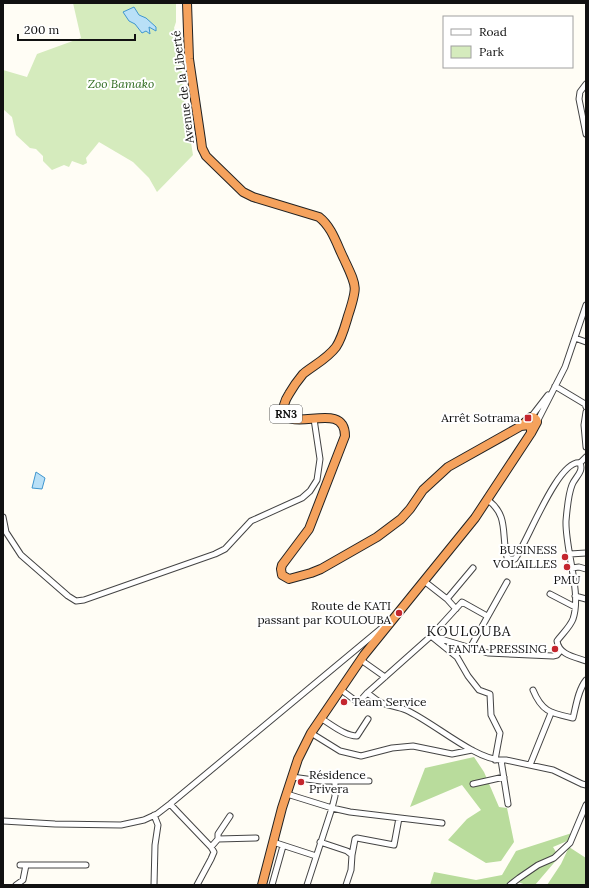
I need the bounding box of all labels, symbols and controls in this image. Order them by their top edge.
scale bar [18,16,135,42]
legend [443,16,573,68]
text: 200 m [24,22,60,37]
text: Road [479,24,507,39]
street label: Avenue de la Liberté [168,29,197,145]
text: Park [479,44,505,59]
park label: Zoo Bamako [88,76,154,91]
road number: RN3 [270,405,302,423]
place label: Arrêt Sotrama [440,410,520,425]
marker: Arrêt Sotrama [523,413,533,423]
place label: BUSINESS VOLAILLES [492,542,557,571]
marker: BUSINESS VOLAILLES [560,552,570,562]
marker: PMU [562,562,572,572]
place label: PMU [553,572,581,587]
place label: Route de KATI passant par KOULOUBA [257,598,391,627]
marker: Route de KATI passant par KOULOUBA [394,608,404,618]
district label: KOULOUBA [426,622,512,640]
place label: FANTA PRESSING [448,641,547,656]
marker: FANTA PRESSING [550,644,560,654]
place label: Team Service [352,694,427,709]
marker: Team Service [339,697,349,707]
place label: Résidence Privera [309,767,366,796]
marker: Résidence Privera [296,777,306,787]

